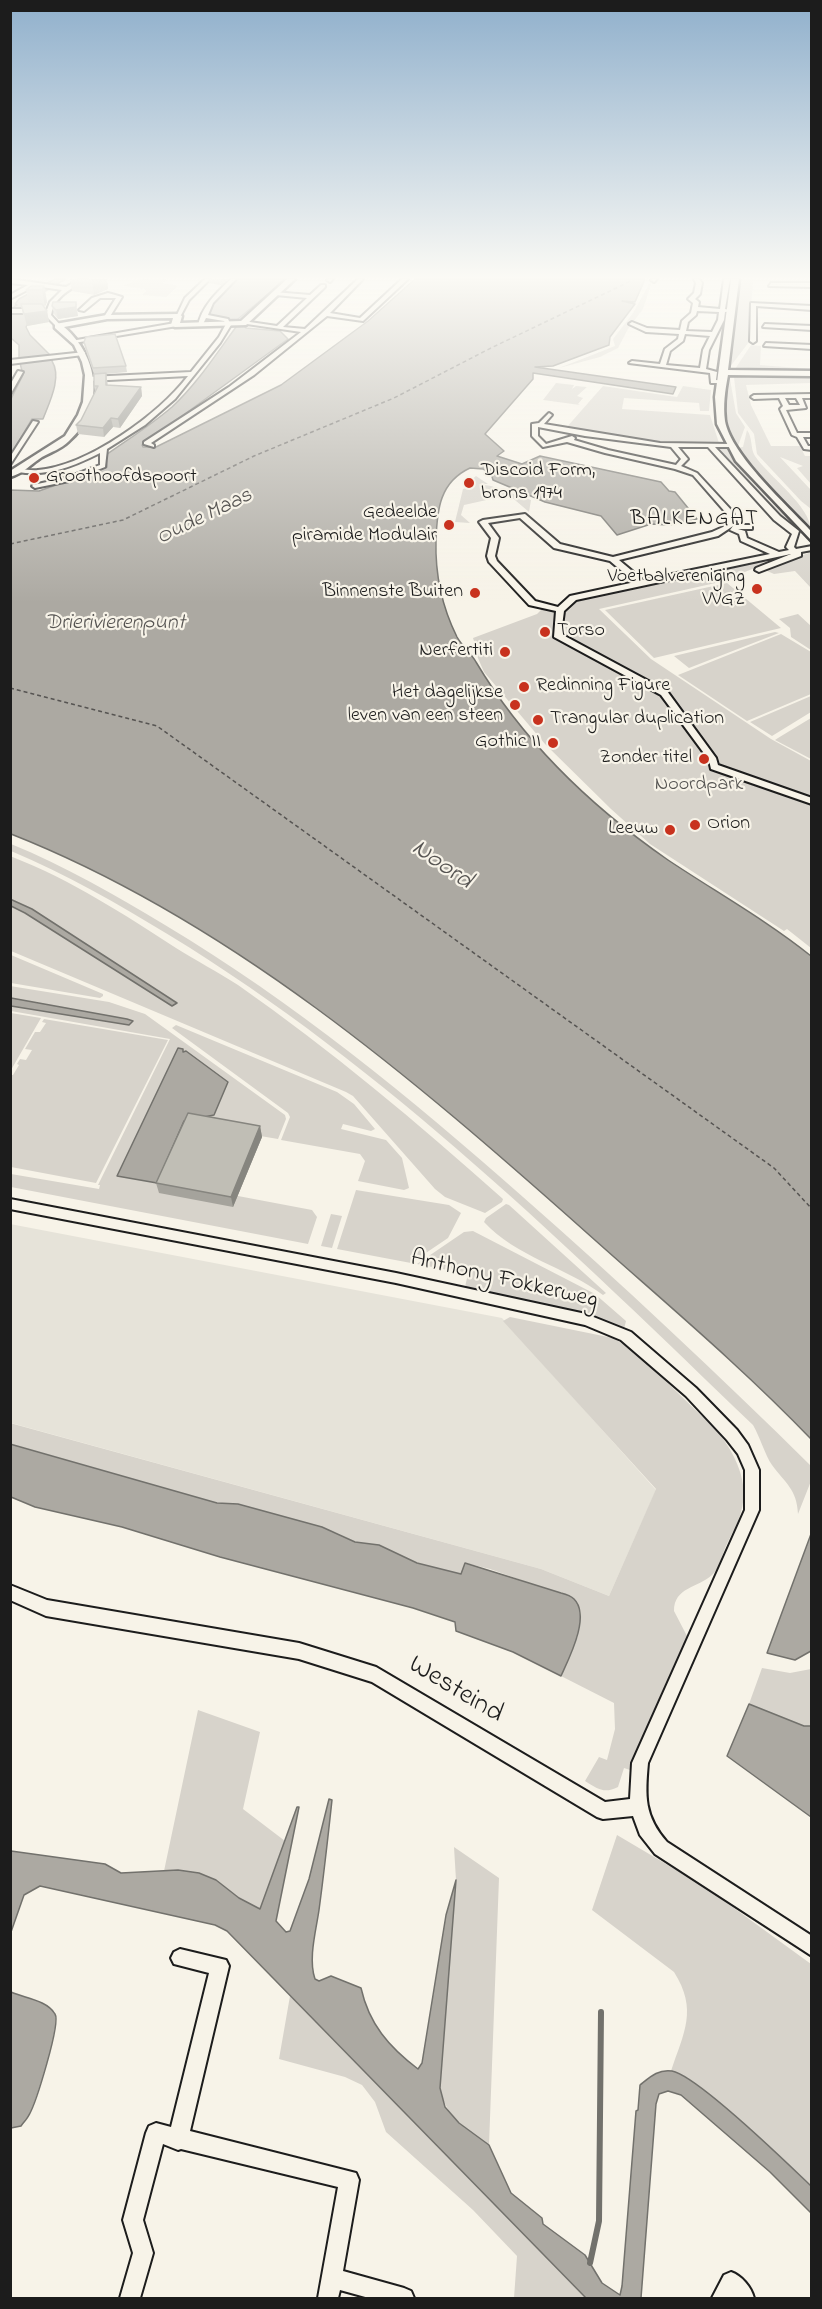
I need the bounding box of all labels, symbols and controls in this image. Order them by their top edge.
place label: Discoid Form, brons 1974 [481,460,595,507]
place label: Groothoofdspoort [46,466,197,490]
marker: Groothoofdspoort [27,471,41,485]
marker: Discoid Form, brons 1974 [462,476,476,490]
water label: Oude Maas [153,484,257,552]
place label: Gedeelde piramide Modulair [292,502,437,549]
district label: BALKENGAT [631,507,759,533]
marker: Gedeelde piramide Modulair [442,518,456,532]
place label: Voetbalvereniging VVGZ [607,566,745,613]
place label: Binnenste Buiten [323,581,463,605]
marker: Voetbalvereniging VVGZ [750,582,764,596]
marker: Binnenste Buiten [468,586,482,600]
water label: Drierivierenpunt [45,611,185,637]
place label: Torso [557,620,605,644]
marker: Torso [538,625,552,639]
place label: Nerfertiti [419,640,493,664]
marker: Nerfertiti [498,645,512,659]
place label: Redinning Figure [536,675,670,699]
marker: Redinning Figure [517,680,531,694]
place label: Het dagelijkse leven van een steen [348,682,503,729]
marker: Het dagelijkse leven van een steen [508,698,522,712]
place label: Trangular duplication [550,708,724,732]
marker: Trangular duplication [531,713,545,727]
place label: Gothic II [475,731,541,755]
marker: Gothic II [546,736,560,750]
place label: Zonder titel [600,747,692,771]
marker: Zonder titel [697,752,711,766]
park label: Noordpark [655,774,743,798]
place label: Orion [707,813,750,837]
place label: Leeuw [608,818,658,842]
marker: Orion [688,818,702,832]
marker: Leeuw [663,823,677,837]
water label: Noord [405,834,477,898]
street label: Anthony Fokkerweg [408,1245,600,1317]
street label: Westeind [401,1650,509,1732]

